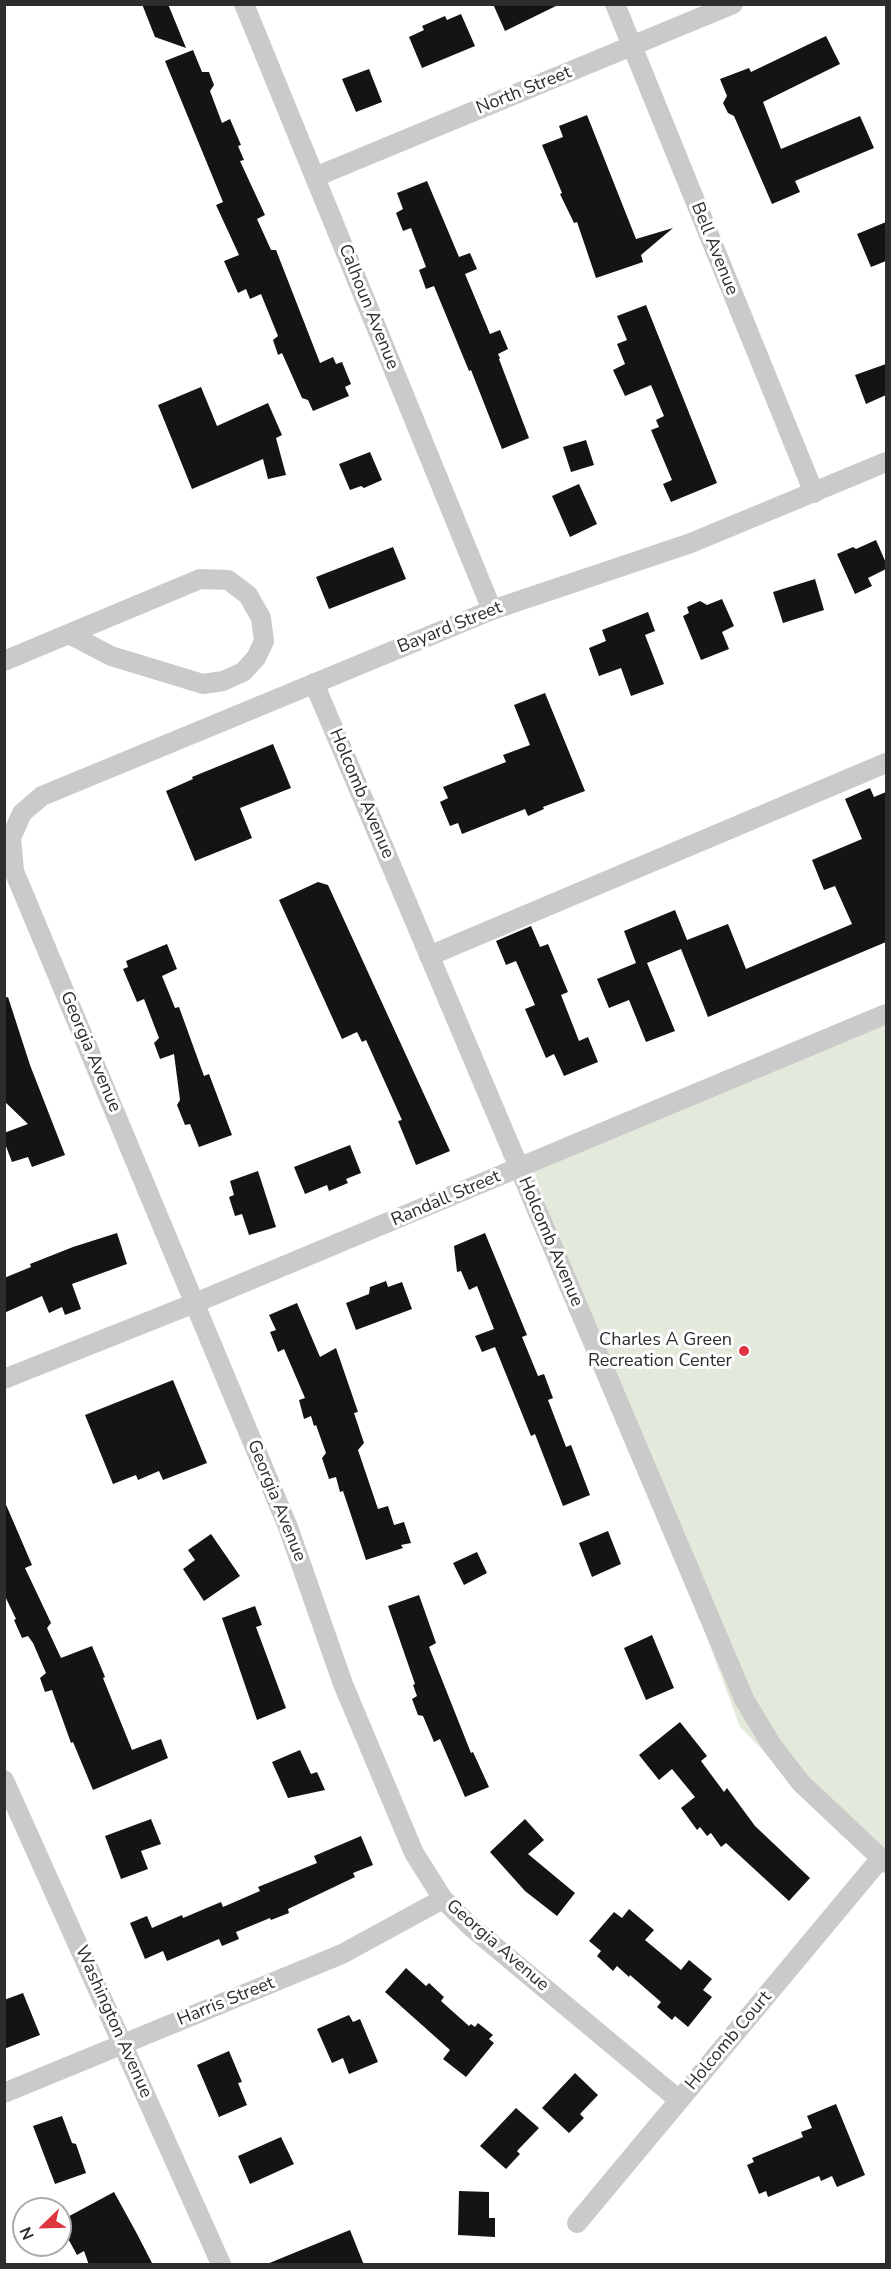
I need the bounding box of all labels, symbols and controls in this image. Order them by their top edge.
street label: North Street [473,62,575,120]
street label: Bell Avenue [686,199,742,299]
street label: Calhoun Avenue [333,241,403,373]
street label: Bayard Street [395,597,505,659]
street label: Holcomb Avenue [324,726,398,862]
street label: Georgia Avenue [55,988,125,1116]
street label: Randall Street [388,1166,504,1232]
street label: Holcomb Avenue [513,1174,587,1310]
place label: Charles A Green Recreation Center [588,1330,732,1372]
marker: Charles A Green Recreation Center [737,1344,751,1358]
street label: Georgia Avenue [242,1437,310,1565]
street label: Georgia Avenue [441,1895,553,1997]
street label: Washington Avenue [70,1942,156,2102]
street label: Harris Street [174,1973,278,2031]
street label: Holcomb Court [681,1987,777,2095]
north arrow [12,2197,72,2257]
text: N [15,2223,40,2243]

